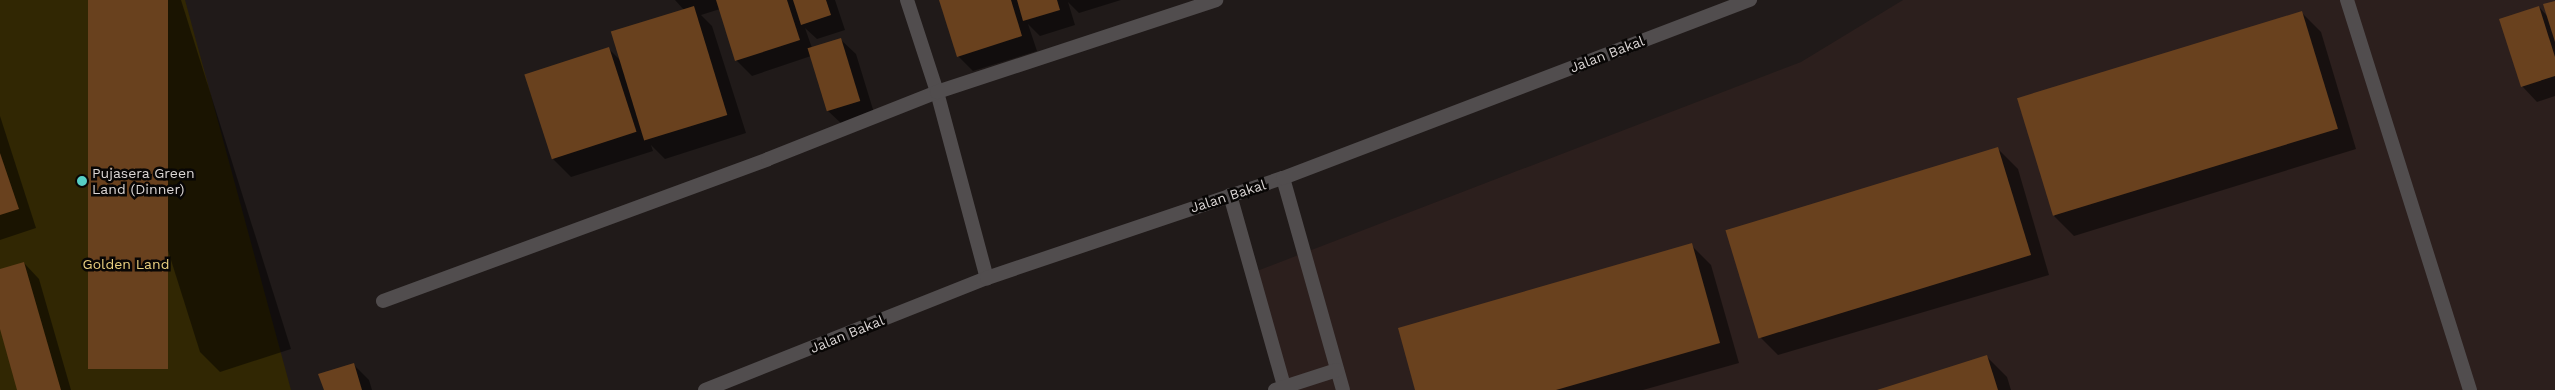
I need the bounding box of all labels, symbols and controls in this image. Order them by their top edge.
street label: Jalan Bakal [1567,32,1647,76]
place label: Pujasera Green Land (Dinner) [92,165,195,198]
marker: Pujasera Green Land (Dinner) [76,175,88,187]
street label: Jalan Bakal [1188,176,1268,216]
park label: Golden Land [83,256,169,272]
street label: Jalan Bakal [808,312,886,356]

